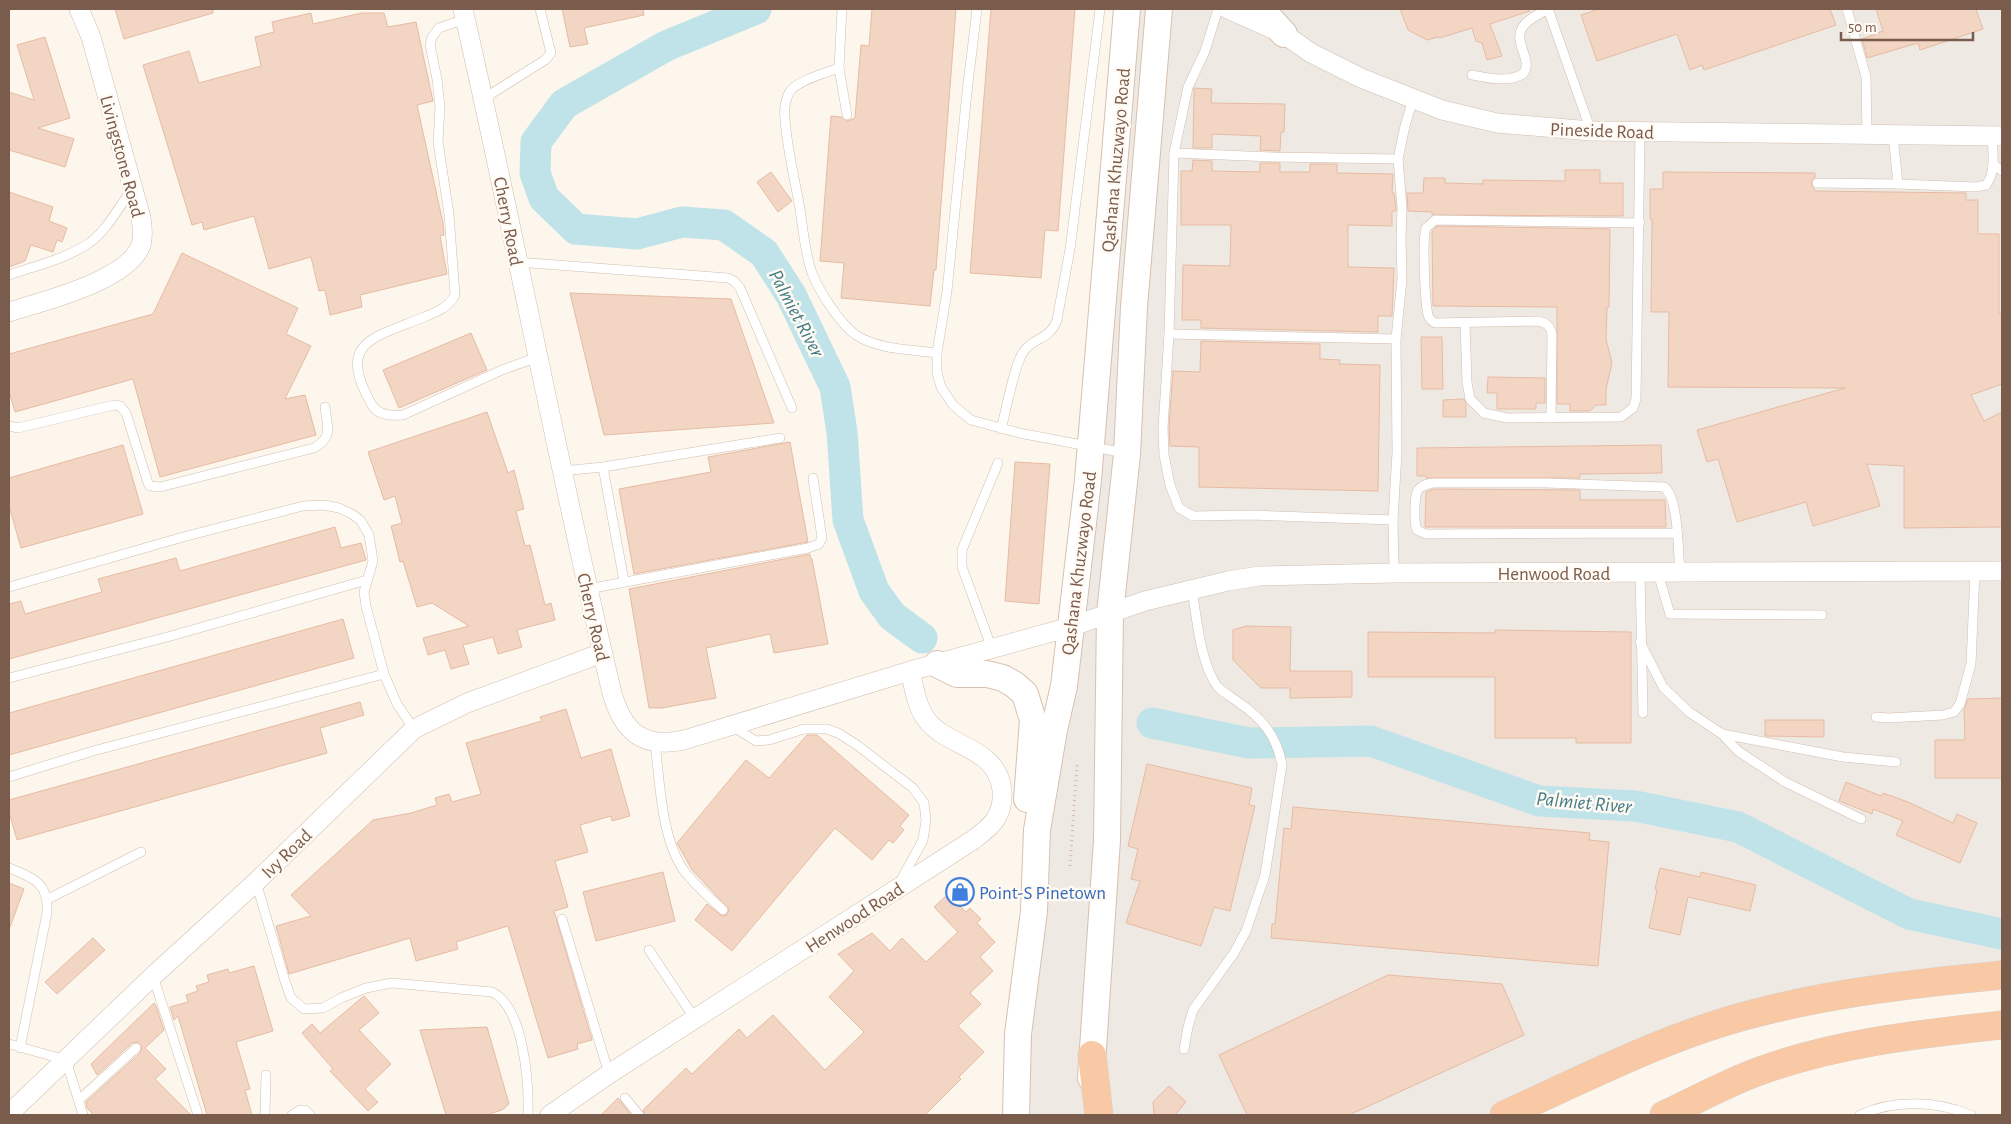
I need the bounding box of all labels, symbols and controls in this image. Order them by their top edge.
scale bar [1841,10,1974,42]
text: 50 m [1848,20,1877,35]
street label: Qashana Khuzwayo Road [1099,67,1134,253]
street label: Livingstone Road [96,93,147,220]
street label: Pineside Road [1550,120,1655,143]
street label: Cherry Road [490,175,525,267]
water label: Palmiet River [765,267,828,361]
street label: Qashana Khuzwayo Road [1059,470,1100,656]
street label: Henwood Road [1498,565,1611,584]
street label: Cherry Road [573,571,612,664]
water label: Palmiet River [1535,789,1633,817]
street label: Ivy Road [258,826,316,882]
shop icon: Point-S Pinetown [945,877,975,907]
street label: Henwood Road [802,879,907,957]
place label: Point-S Pinetown [979,884,1106,903]

